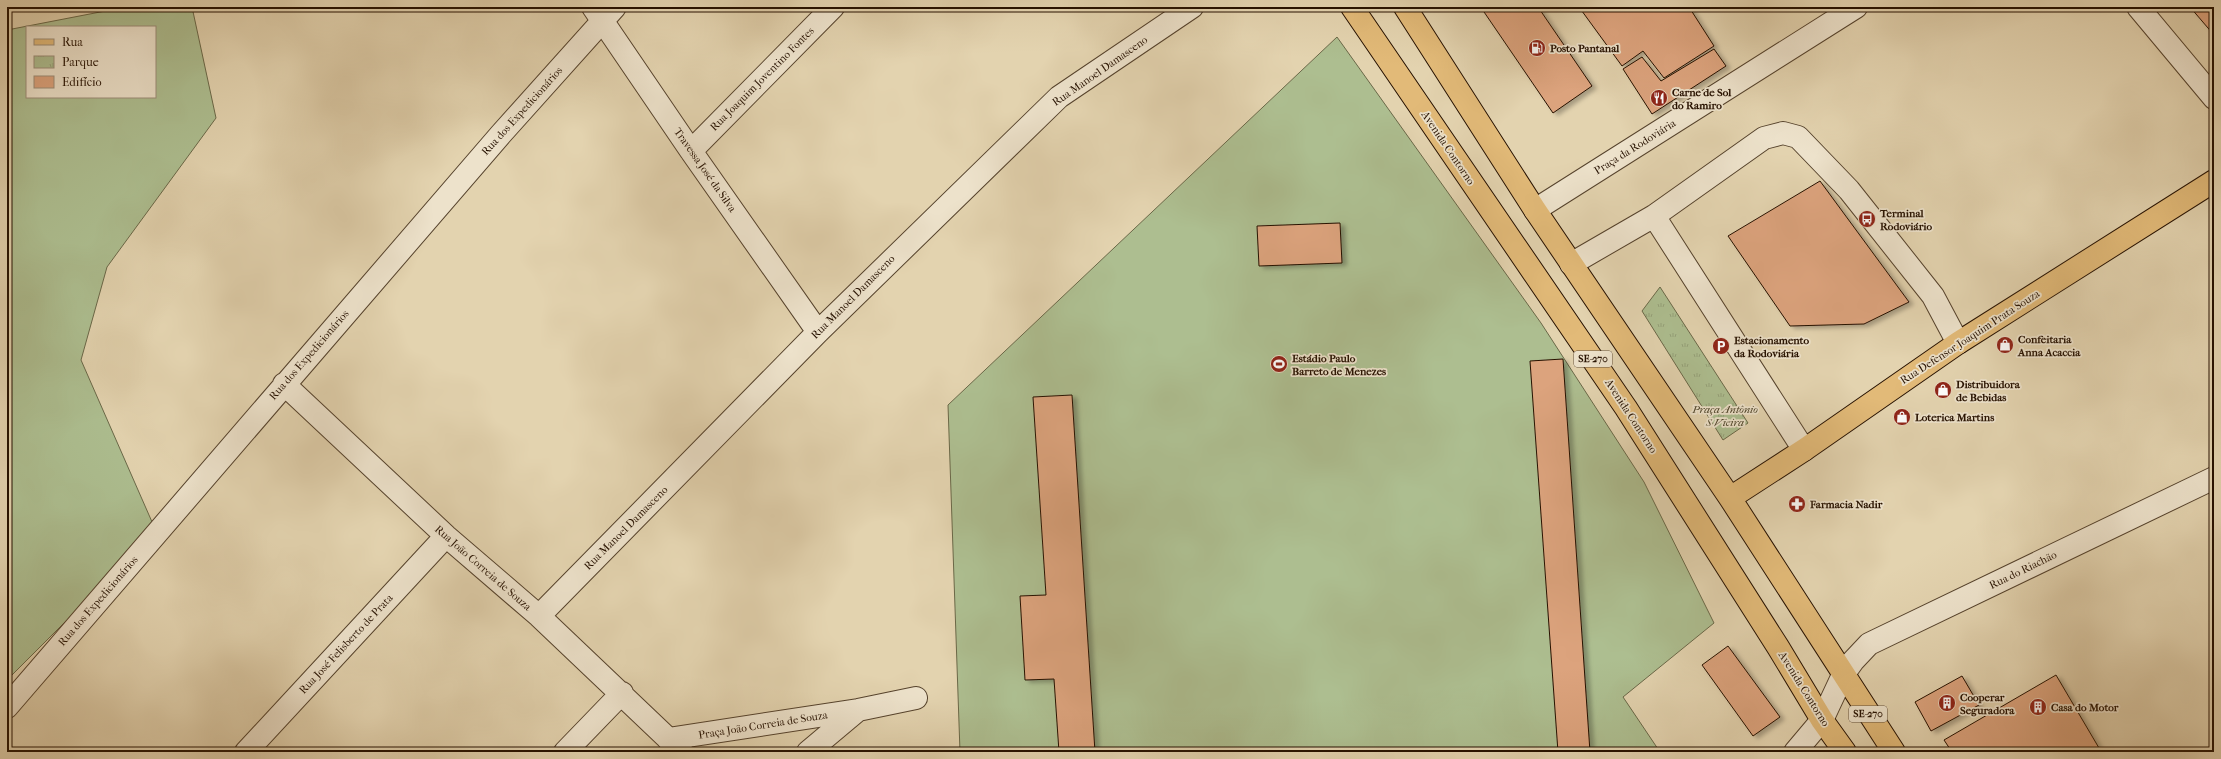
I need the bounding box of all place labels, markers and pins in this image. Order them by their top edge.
fuel station icon: Posto Pantanal [1527,38,1547,58]
place label: Posto Pantanal [1550,42,1620,55]
place label: Carne de Sol do Ramiro [1672,86,1732,112]
restaurant icon: Carne de Sol do Ramiro [1649,88,1669,108]
place label: Terminal Rodoviário [1879,207,1932,233]
bus stop icon: Terminal Rodoviário [1857,209,1877,229]
place label: Confeitaria Anna Acaccia [2017,333,2081,359]
place label: Estacionamento da Rodoviária [1734,334,1810,360]
shop icon: Confeitaria Anna Acaccia [1995,335,2015,355]
parking icon: Estacionamento da Rodoviária [1711,336,1731,356]
place label: Estádio Paulo Barreto de Menezes [1292,352,1386,378]
sports icon: Estádio Paulo Barreto de Menezes [1269,354,1289,374]
place label: Distribuidora de Bebidas [1955,378,2021,404]
shop icon: Distribuidora de Bebidas [1933,380,1953,400]
shop icon: Loterica Martins [1892,407,1912,427]
place label: Loterica Martins [1915,411,1994,424]
pharmacy icon: Farmacia Nadir [1787,494,1807,514]
place label: Farmacia Nadir [1809,498,1883,511]
place label: Cooperar Seguradora [1960,691,2015,717]
building icon: Cooperar Seguradora [1937,693,1957,713]
building icon: Casa do Motor [2028,697,2048,717]
place label: Casa do Motor [2051,701,2119,714]

